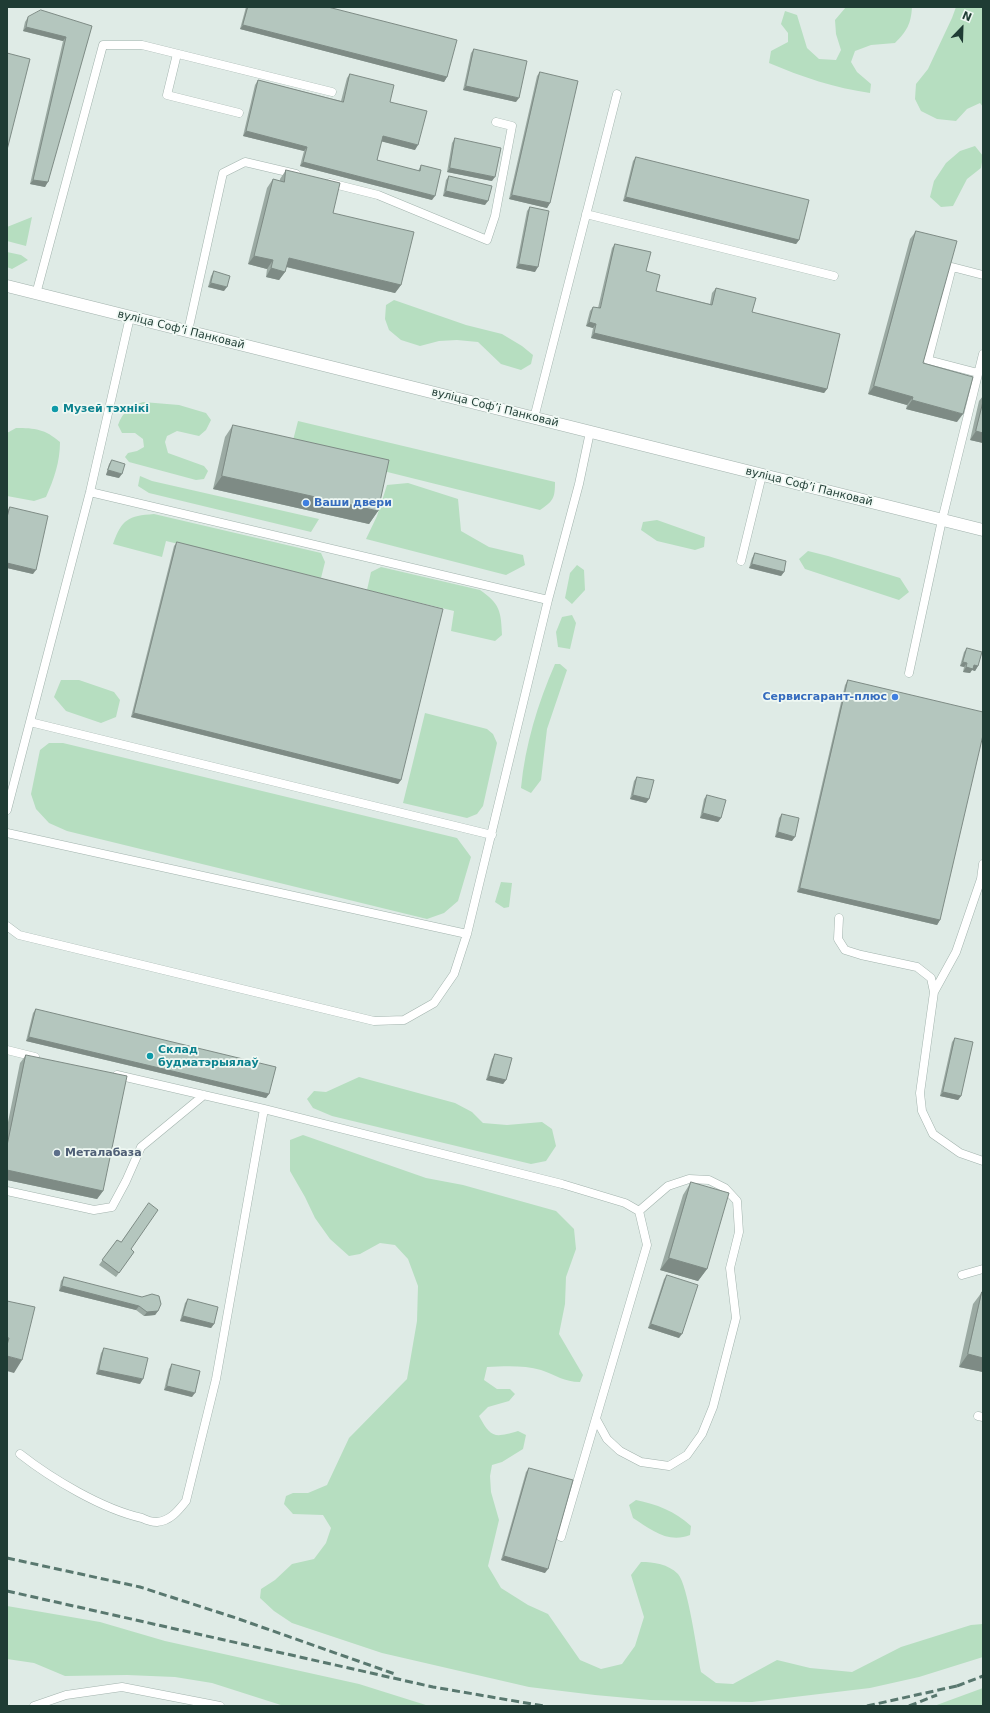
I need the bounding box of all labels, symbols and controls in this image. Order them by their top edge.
north arrow [942,8,982,48]
text: N [960,9,974,24]
street label: вуліца Софʼі Панковай [116,308,246,352]
street label: вуліца Софʼі Панковай [430,386,560,430]
place label: Музей тэхнікі [63,402,149,416]
marker: Музей тэхнікі [50,404,60,414]
street label: вуліца Софʼі Панковай [744,465,874,509]
place label: Ваши двери [314,496,392,510]
marker: Ваши двери [301,498,311,508]
place label: Сервисгарант-плюс [763,690,887,704]
marker: Сервисгарант-плюс [890,692,900,702]
place label: Склад будматэрыялаў [158,1043,259,1069]
marker: Склад будматэрыялаў [145,1051,155,1061]
place label: Металабаза [65,1146,142,1160]
marker: Металабаза [52,1148,62,1158]

